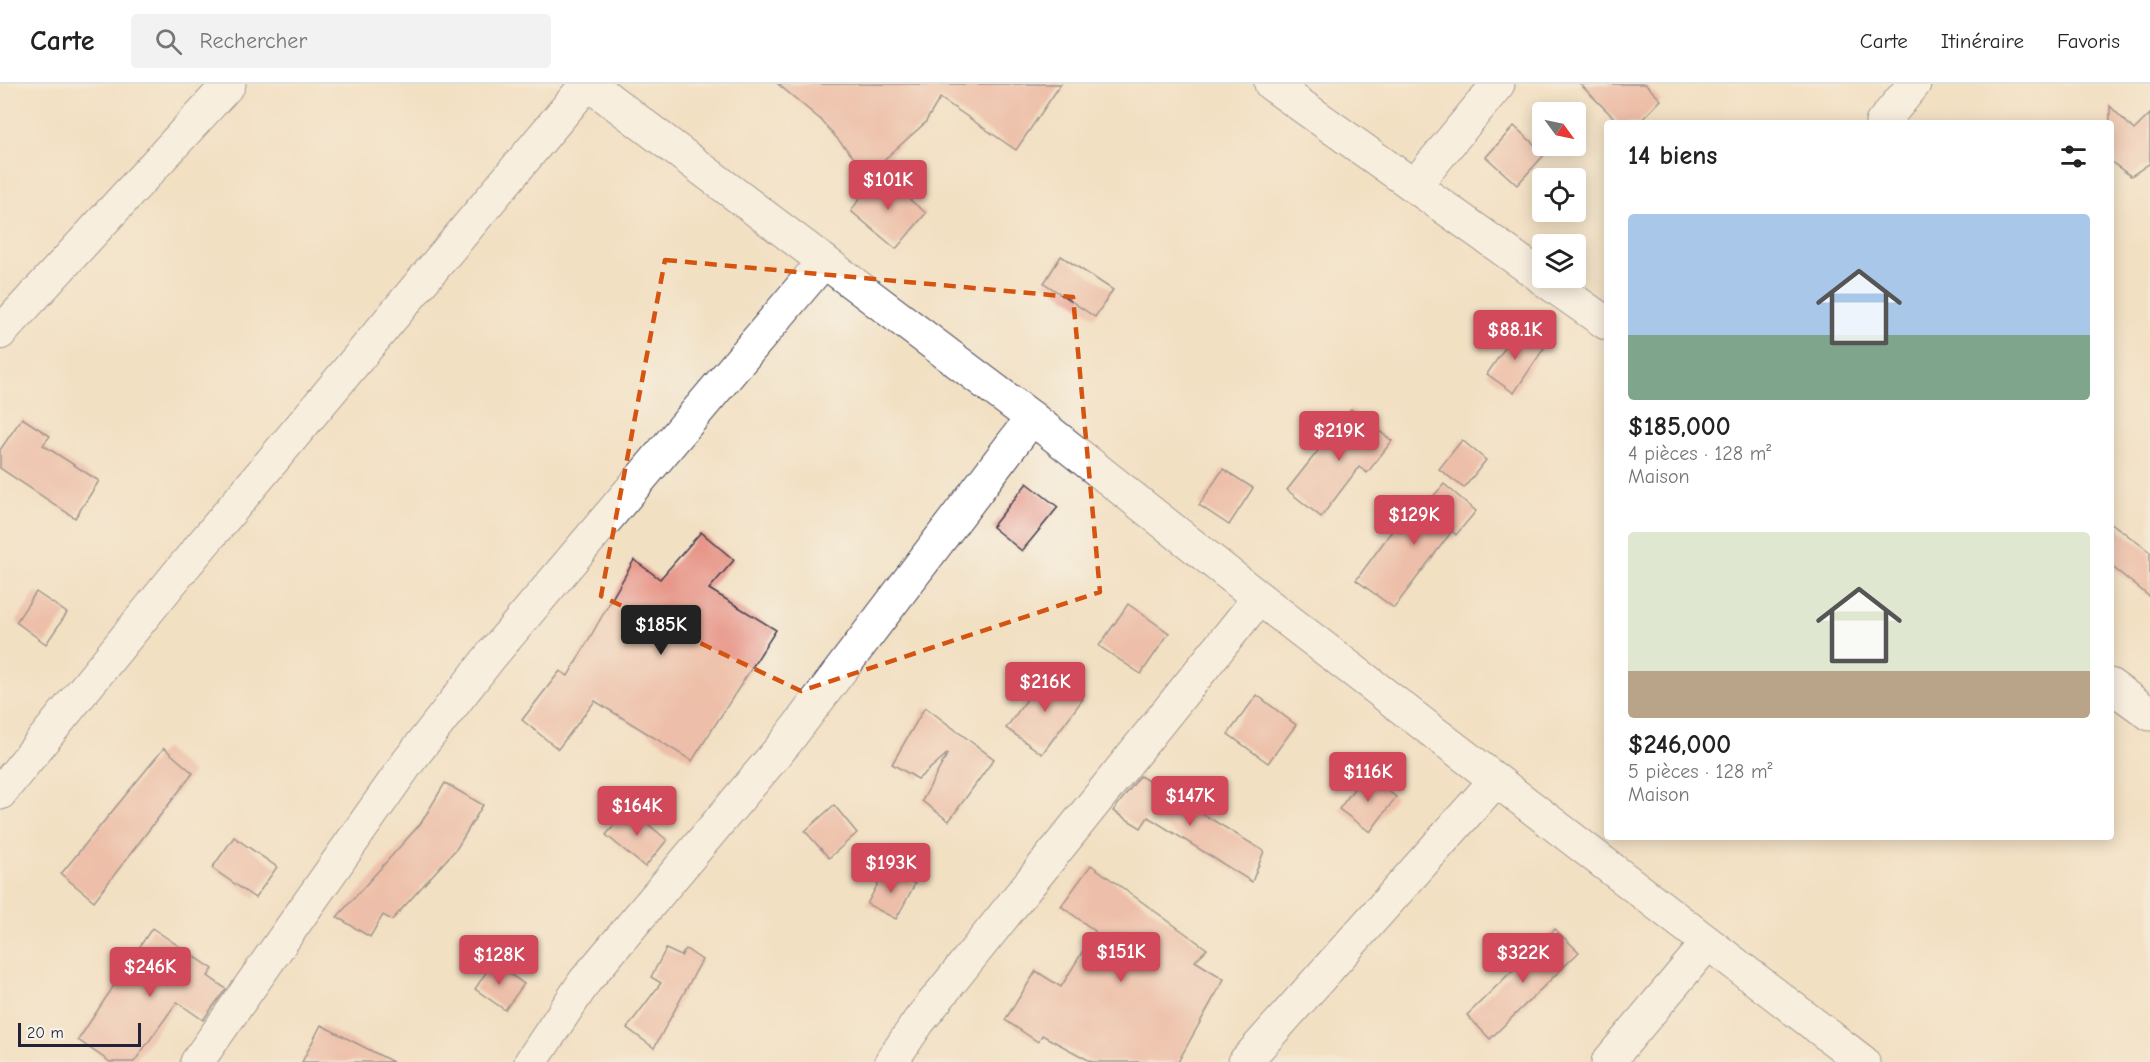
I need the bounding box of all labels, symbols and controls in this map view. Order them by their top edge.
search box [131,14,551,68]
text: Carte [30,25,95,57]
icon: search [152,25,185,58]
text: Rechercher [200,28,307,54]
text: Carte [1860,29,1908,53]
text: Itinéraire [1941,29,2024,53]
text: Favoris [2057,29,2120,53]
north arrow [1532,102,1586,156]
map controls [1532,102,1586,288]
icon: filters [2057,140,2090,173]
text: 14 biens [1628,141,1717,171]
pin: $101K [846,160,930,211]
text: $101K [863,168,913,191]
button: locate [1532,168,1586,222]
button: layers [1532,234,1586,288]
icon: home [1805,253,1913,361]
pin: $88.1K [1466,310,1564,361]
text: $88.1K [1487,318,1543,341]
pin: $219K [1297,411,1381,462]
text: $185,000 [1628,412,1731,442]
text: $219K [1313,419,1365,442]
text: 4 pièces · 128 m² [1628,442,1771,465]
text: Maison [1628,465,1690,488]
pin: $129K [1372,495,1456,546]
text: $129K [1388,503,1440,526]
icon: home [1805,571,1913,679]
pin: $185K [619,605,703,656]
text: $185K [635,613,687,636]
pin: $216K [1003,662,1087,713]
text: $216K [1019,670,1071,693]
text: $246,000 [1628,730,1731,760]
pin: $116K [1326,752,1410,803]
text: $116K [1343,760,1393,783]
text: 5 pièces · 128 m² [1628,760,1772,783]
pin: $147K [1148,776,1232,827]
text: Maison [1628,783,1690,806]
text: $147K [1165,784,1215,807]
pin: $164K [595,786,679,837]
text: $164K [612,794,663,817]
pin: $193K [849,843,933,894]
text: $193K [865,851,917,874]
pin: $151K [1079,932,1163,983]
pin: $322K [1481,933,1565,984]
pin: $128K [457,935,541,986]
text: $151K [1096,940,1146,963]
text: $322K [1496,941,1550,964]
text: $128K [473,943,525,966]
pin: $246K [108,947,192,998]
text: $246K [124,955,176,978]
scale bar [18,1020,141,1048]
text: 20 m [27,1024,64,1042]

